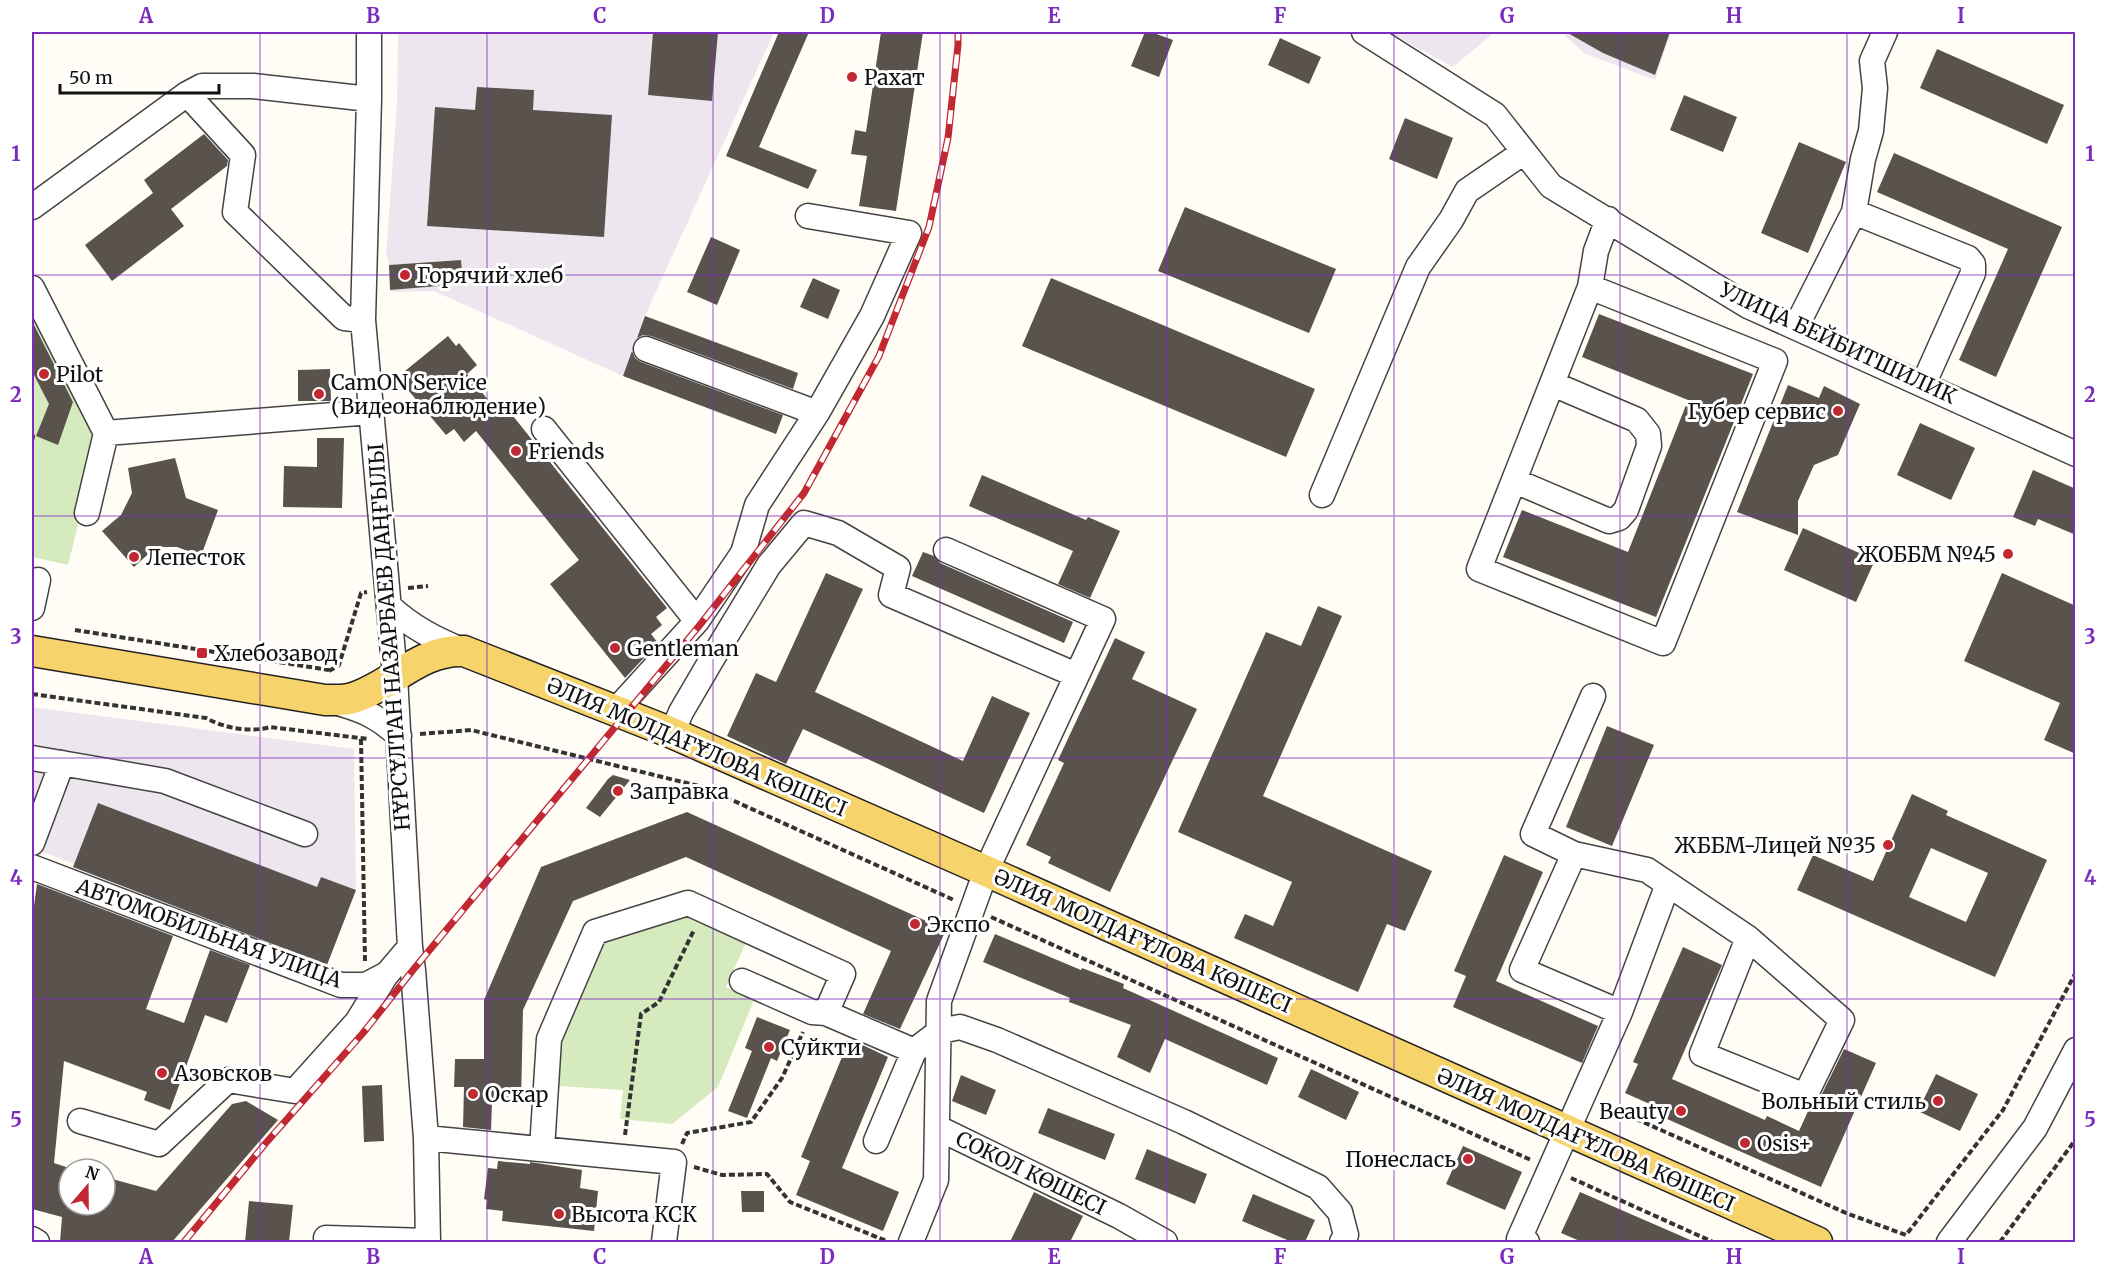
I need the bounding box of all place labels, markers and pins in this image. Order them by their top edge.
place label: Рахат [864,64,925,91]
marker: Рахат [845,70,859,84]
place label: Горячий хлеб [417,262,563,289]
marker: Горячий хлеб [398,268,412,282]
place label: Pilot [56,361,103,388]
marker: Pilot [37,367,51,381]
place label: CamON Service (Видеонаблюдение) [331,369,546,420]
marker: CamON Service (Видеонаблюдение) [312,387,326,401]
place label: Губер сервис [1687,398,1826,425]
marker: Губер сервис [1831,404,1845,418]
place label: Friends [528,438,604,465]
marker: Friends [509,444,523,458]
place label: ЖОББМ №45 [1857,541,1996,568]
place label: Лепесток [146,544,246,571]
marker: ЖОББМ №45 [2001,547,2015,561]
marker: Лепесток [127,550,141,564]
place label: Gentleman [627,635,739,662]
place label: Хлебозавод [214,640,338,667]
marker: Gentleman [608,641,622,655]
marker: Хлебозавод [195,646,209,660]
place label: Заправка [630,778,729,805]
marker: Заправка [611,784,625,798]
place label: ЖББМ-Лицей №35 [1674,832,1876,859]
marker: ЖББМ-Лицей №35 [1881,838,1895,852]
place label: Экспо [927,911,990,938]
marker: Экспо [908,917,922,931]
place label: Суйкти [781,1034,861,1061]
marker: Суйкти [762,1040,776,1054]
place label: Азовсков [173,1060,272,1087]
marker: Азовсков [155,1066,169,1080]
place label: Оскар [485,1081,549,1108]
marker: Оскар [466,1087,480,1101]
place label: Вольный стиль [1761,1088,1926,1115]
marker: Вольный стиль [1931,1094,1945,1108]
place label: Beauty [1599,1098,1670,1125]
marker: Beauty [1674,1104,1688,1118]
place label: Osis+ [1757,1130,1812,1157]
marker: Osis+ [1738,1136,1752,1150]
place label: Понеслась [1345,1146,1456,1173]
marker: Понеслась [1461,1152,1475,1166]
place label: Высота КСК [571,1201,697,1228]
marker: Высота КСК [552,1207,566,1221]

